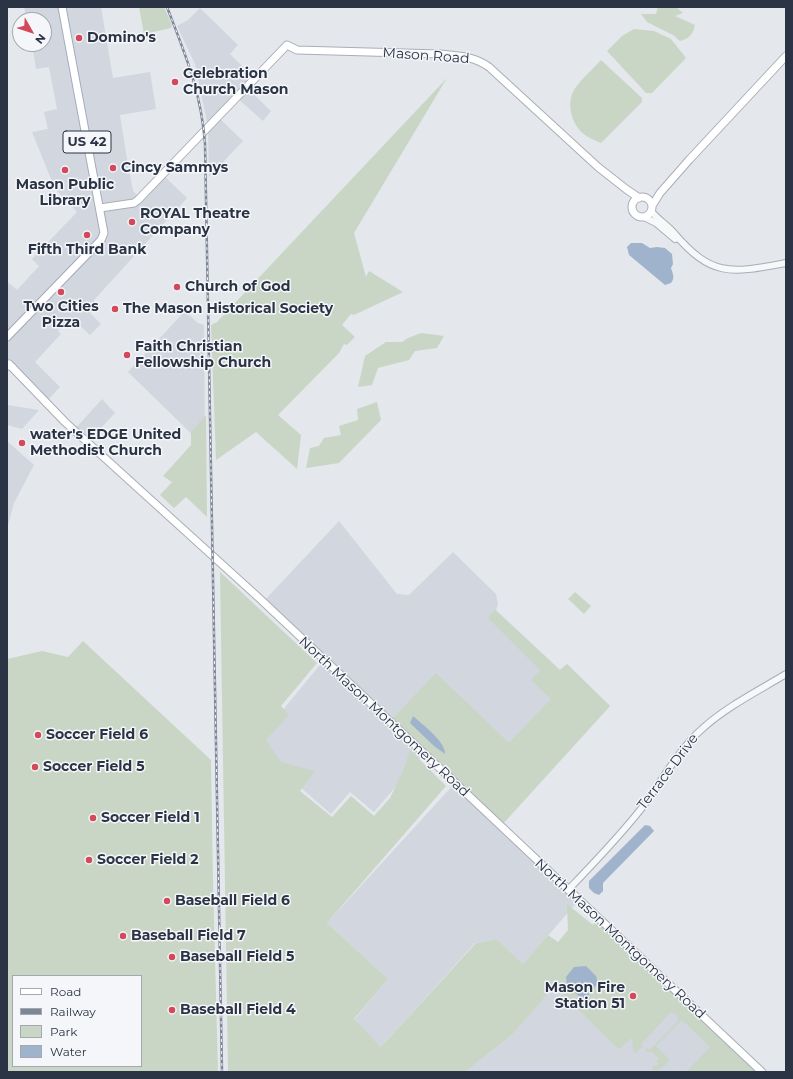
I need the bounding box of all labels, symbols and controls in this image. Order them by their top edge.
north arrow [12,12,52,52]
place label: Domino's [87,30,156,46]
text: N [32,31,49,47]
marker: Domino's [74,33,84,43]
street label: Mason Road [382,45,470,67]
place label: Celebration Church Mason [183,66,288,98]
marker: Celebration Church Mason [170,77,180,87]
road number: US 42 [63,131,111,153]
place label: Cincy Sammys [121,160,228,176]
marker: Cincy Sammys [108,163,118,173]
marker: Mason Public Library [60,165,70,175]
place label: Mason Public Library [16,177,114,210]
place label: ROYAL Theatre Company [140,206,250,238]
marker: ROYAL Theatre Company [127,217,137,227]
marker: Fifth Third Bank [82,230,92,240]
place label: Fifth Third Bank [28,242,146,258]
place label: Church of God [185,279,290,295]
marker: Church of God [172,282,182,292]
marker: Two Cities Pizza [56,287,66,297]
place label: Two Cities Pizza [23,299,99,332]
place label: The Mason Historical Society [123,301,333,317]
marker: The Mason Historical Society [110,304,120,314]
place label: Faith Christian Fellowship Church [135,339,271,372]
marker: Faith Christian Fellowship Church [122,350,132,360]
place label: water's EDGE United Methodist Church [30,427,181,460]
marker: water's EDGE United Methodist Church [17,438,27,448]
street label: North Mason Montgomery Road [295,633,473,801]
place label: Soccer Field 6 [46,727,148,743]
marker: Soccer Field 6 [33,730,43,740]
street label: Terrace Drive [634,731,702,813]
place label: Soccer Field 5 [43,759,144,775]
marker: Soccer Field 5 [30,762,40,772]
place label: Soccer Field 1 [101,810,200,826]
marker: Soccer Field 1 [88,813,98,823]
place label: Soccer Field 2 [97,852,198,868]
marker: Soccer Field 2 [84,855,94,865]
street label: North Mason Montgomery Road [531,855,709,1023]
place label: Baseball Field 6 [175,893,290,909]
marker: Baseball Field 6 [162,896,172,906]
place label: Baseball Field 7 [131,928,246,944]
marker: Baseball Field 7 [118,931,128,941]
place label: Baseball Field 5 [180,949,294,965]
marker: Baseball Field 5 [167,952,177,962]
legend [12,975,142,1067]
place label: Mason Fire Station 51 [545,980,625,1012]
text: Road [50,984,81,999]
marker: Mason Fire Station 51 [628,991,638,1001]
place label: Baseball Field 4 [180,1002,296,1018]
text: Railway [50,1004,96,1019]
marker: Baseball Field 4 [167,1005,177,1015]
text: Park [50,1024,77,1039]
text: Water [50,1044,86,1059]

